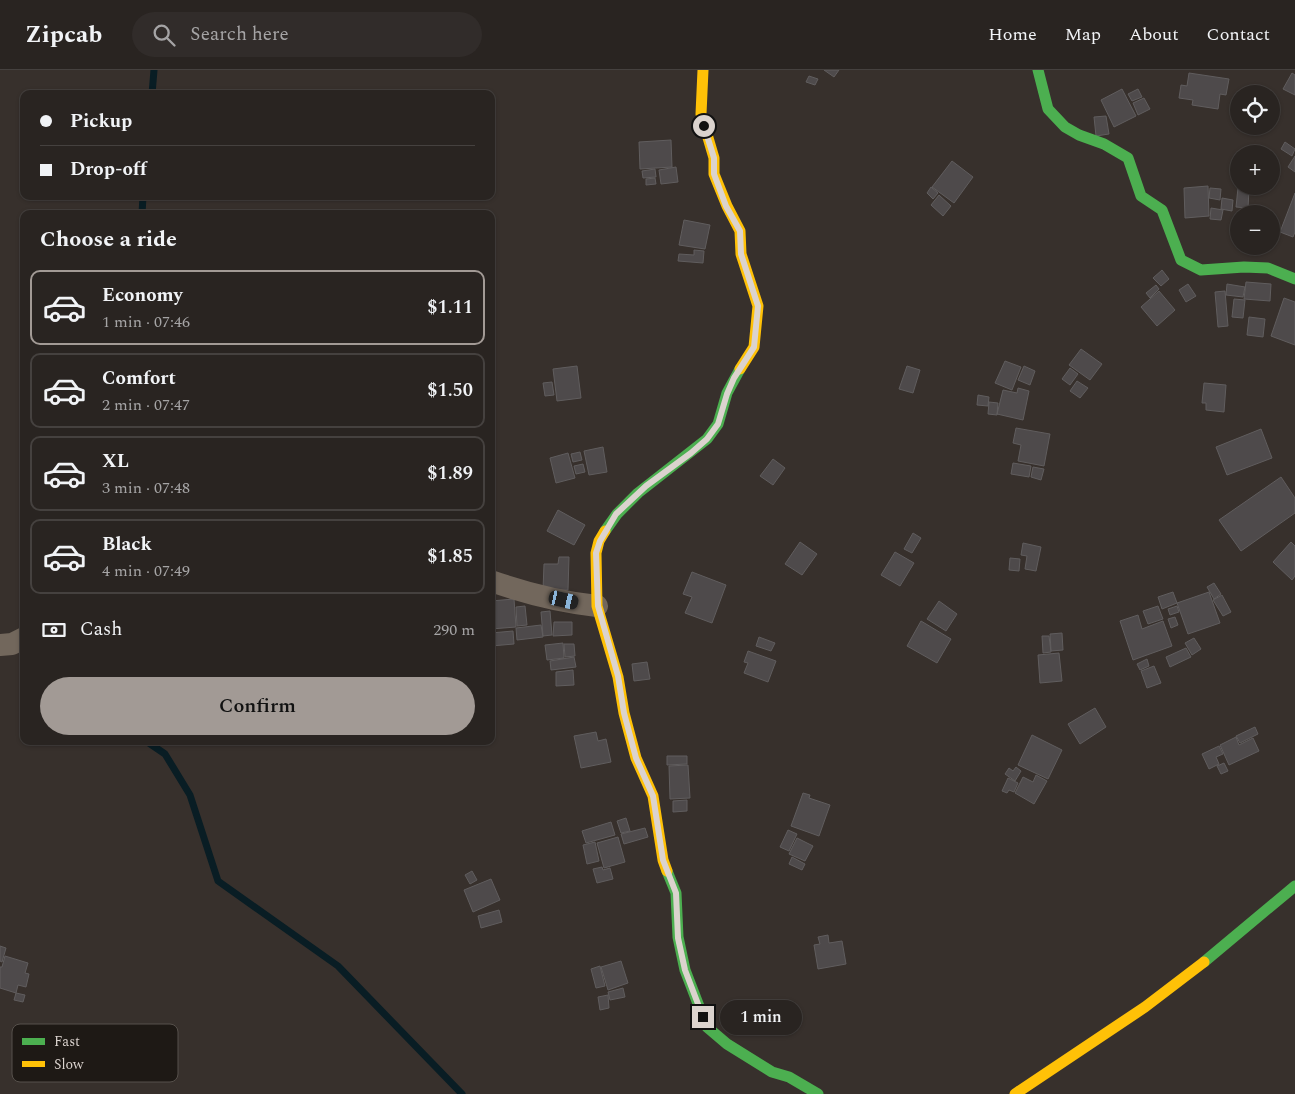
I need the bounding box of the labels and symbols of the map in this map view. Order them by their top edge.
route start [693,115,715,137]
car [547,589,580,611]
callout: 1 min [720,1000,803,1034]
route end [692,1006,714,1028]
legend [12,1024,178,1082]
text: Fast [54,1031,80,1052]
text: Slow [54,1054,84,1075]

